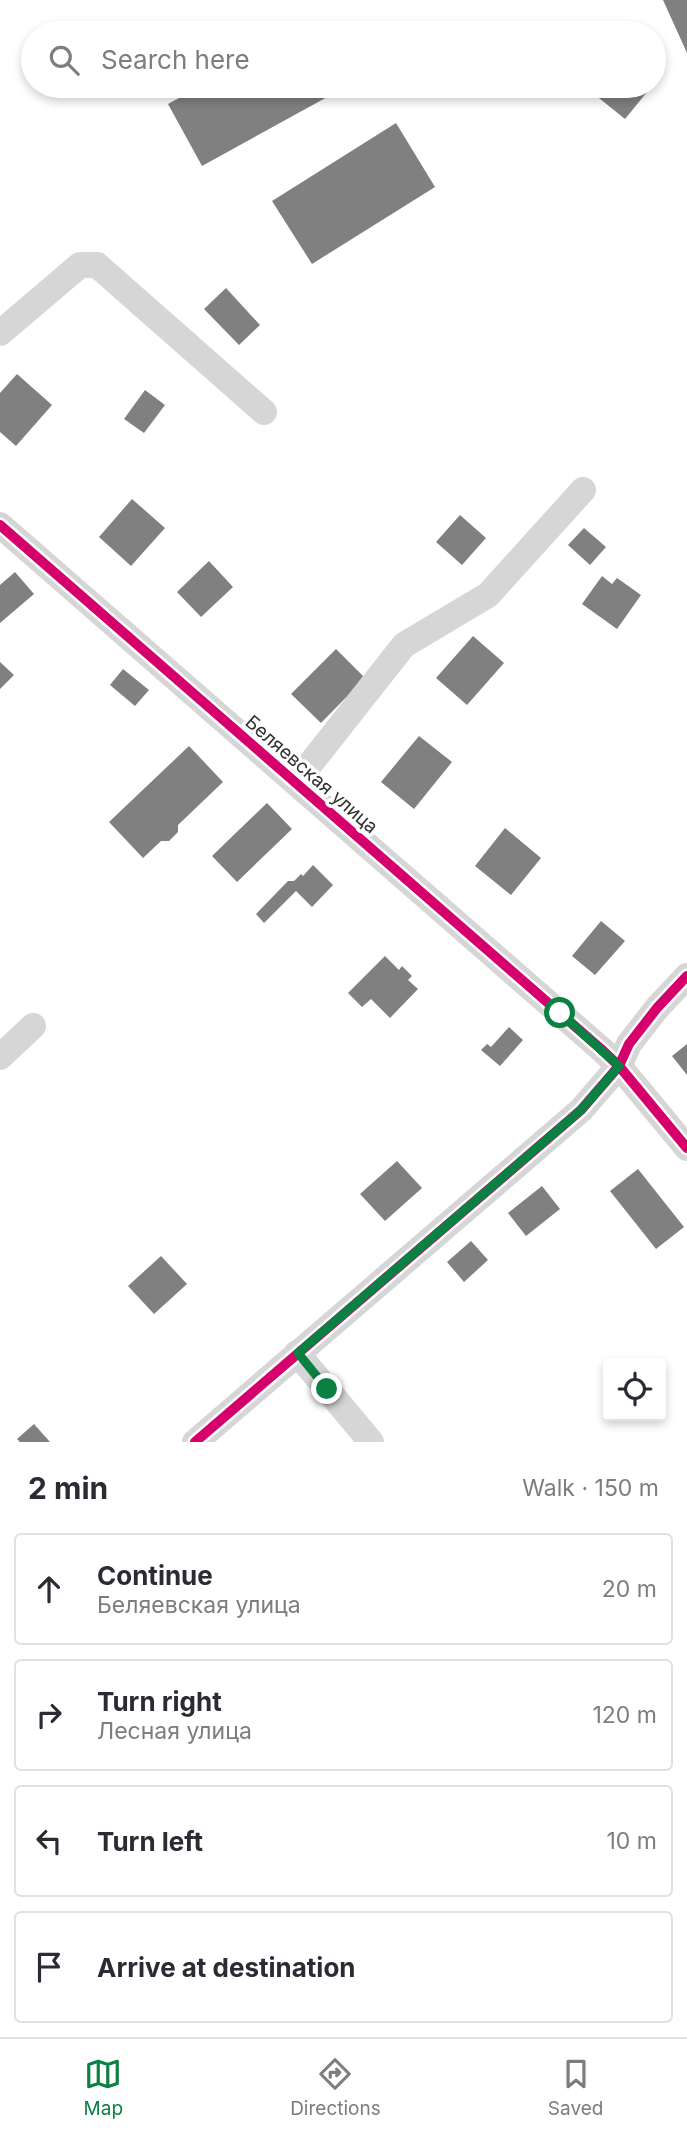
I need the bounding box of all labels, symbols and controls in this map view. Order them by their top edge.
search box [21,21,666,98]
icon: search [45,41,83,79]
text: Search here [101,44,250,75]
street label: Беляевская улица [241,710,383,838]
route start [544,997,575,1028]
map controls [603,1358,666,1421]
button: locate [603,1358,666,1421]
route end [311,1373,342,1404]
text: 2 min [28,1470,108,1506]
text: Walk · 150 m [522,1474,659,1502]
text: Continue [97,1560,213,1591]
icon: ahead [30,1570,68,1608]
text: 20 m [602,1575,657,1603]
text: Беляевская улица [97,1591,301,1619]
text: Turn right [97,1686,222,1717]
icon: right [30,1696,68,1734]
text: 120 m [592,1701,657,1729]
text: Лесная улица [97,1717,252,1745]
icon: left [30,1822,68,1860]
text: Turn left [97,1826,203,1857]
text: 10 m [607,1827,657,1855]
icon: arrive [30,1948,68,1986]
text: Arrive at destination [97,1952,356,1983]
tab: Map [84,2055,123,2120]
tab: Directions [290,2055,381,2120]
tab: Saved [548,2055,603,2120]

